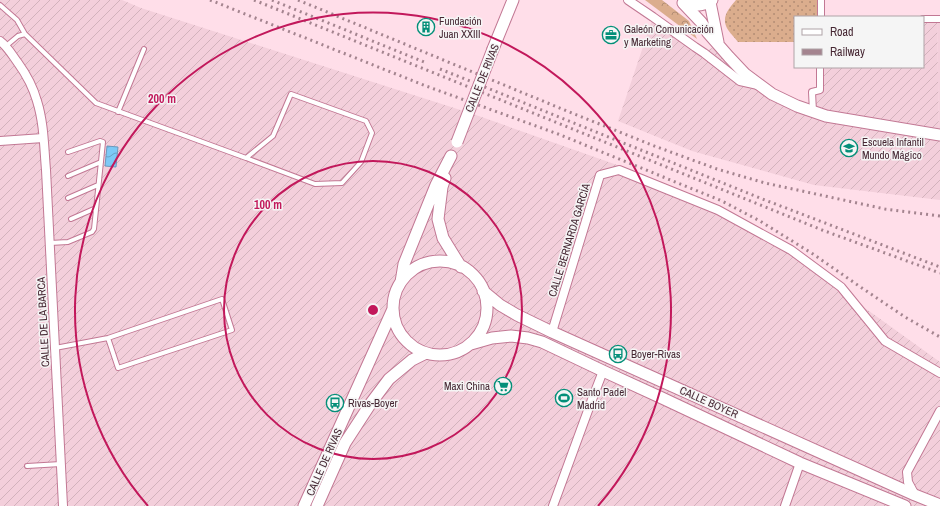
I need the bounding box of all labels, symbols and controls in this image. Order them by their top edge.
place label: Fundación Juan XXIII [439,14,482,41]
legend [794,16,924,68]
building icon: Fundación Juan XXIII [416,17,436,37]
place label: Galeón Comunicación y Marketing [624,22,714,49]
text: Road [830,24,854,40]
office icon: Galeón Comunicación y Marketing [601,25,621,45]
street label: CALLE DE RIVAS [462,42,502,114]
text: Railway [830,44,865,60]
text: 200 m [148,91,176,107]
place label: Escuela Infantil Mundo Mágico [862,135,924,162]
school or university icon: Escuela Infantil Mundo Mágico [839,138,859,158]
street label: CALLE BERNARDA GARCÍA [545,181,593,298]
text: 100 m [254,197,282,213]
street label: CALLE DE LA BARCA [34,276,52,367]
centre of rings [366,303,380,317]
bus stop icon: Boyer-Rivas [608,344,628,364]
place label: Boyer-Rivas [631,347,681,361]
supermarket icon: Maxi China [493,376,513,396]
place label: Maxi China [444,379,490,393]
street label: CALLE BOYER [678,383,741,421]
place label: Santo Padel Madrid [577,385,626,412]
sports icon: Santo Padel Madrid [554,388,574,408]
bus stop icon: Rivas-Boyer [325,393,345,413]
place label: Rivas-Boyer [348,396,398,410]
street label: CALLE DE RIVAS [303,426,345,498]

